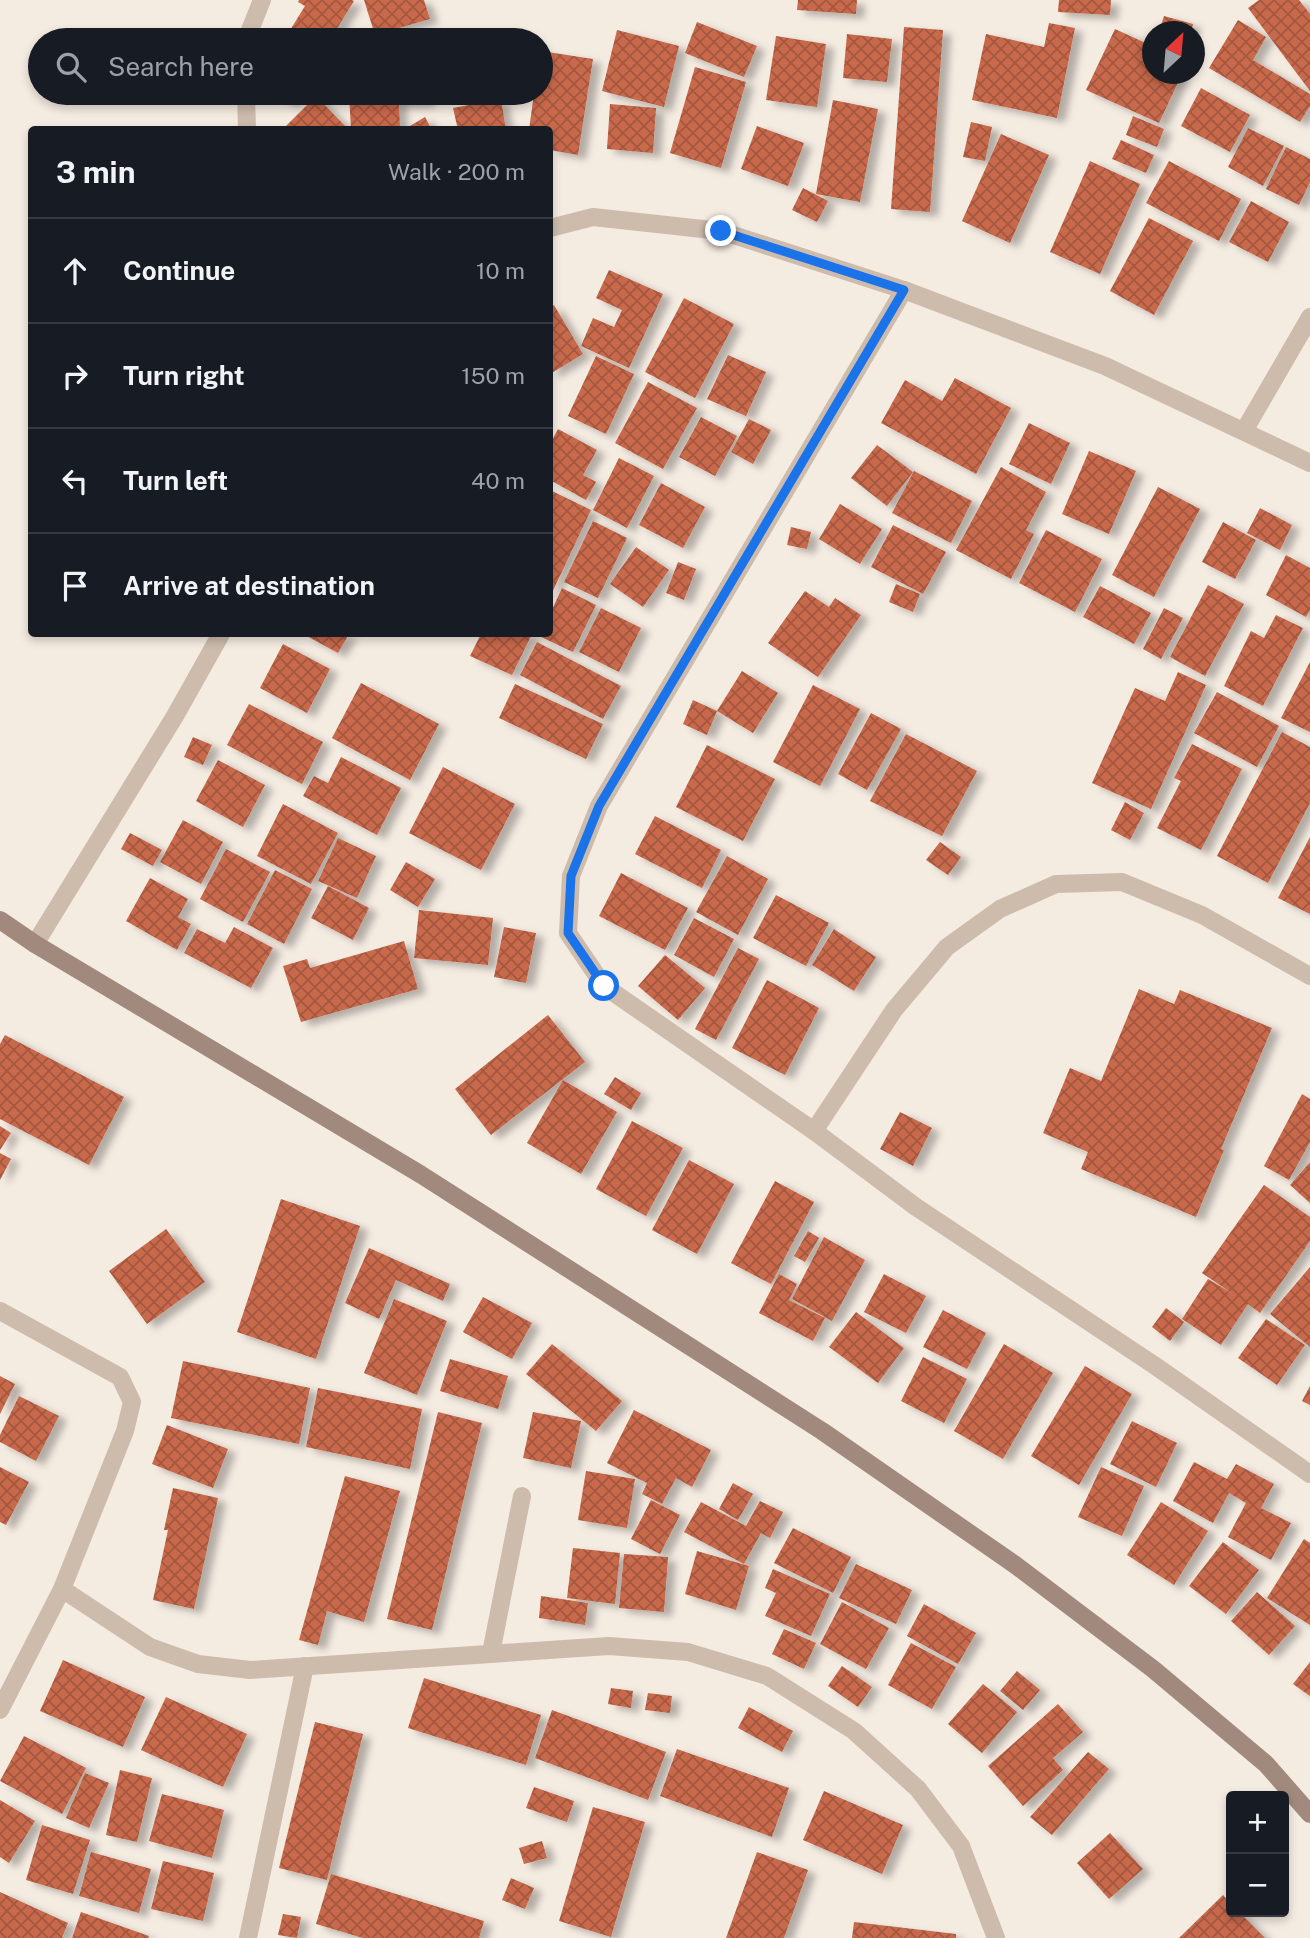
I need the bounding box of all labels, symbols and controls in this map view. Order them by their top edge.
north arrow [1142,21,1205,84]
search box [28,28,553,105]
icon: search [52,48,90,86]
text: Search here [108,51,254,82]
text: 3 min [56,154,135,190]
text: Walk · 200 m [388,158,525,185]
route end [705,215,736,246]
icon: ahead [56,252,94,290]
text: Continue [123,255,235,286]
text: 10 m [476,257,525,284]
icon: right [56,357,94,395]
text: Turn right [123,360,245,391]
text: 150 m [461,362,525,389]
icon: left [56,462,94,500]
text: Turn left [123,465,228,496]
text: 40 m [471,467,525,494]
icon: arrive [56,567,94,605]
text: Arrive at destination [123,570,375,601]
route start [588,970,619,1001]
map controls [1226,1791,1289,1917]
button: + [1226,1791,1289,1854]
button: − [1226,1854,1289,1917]

